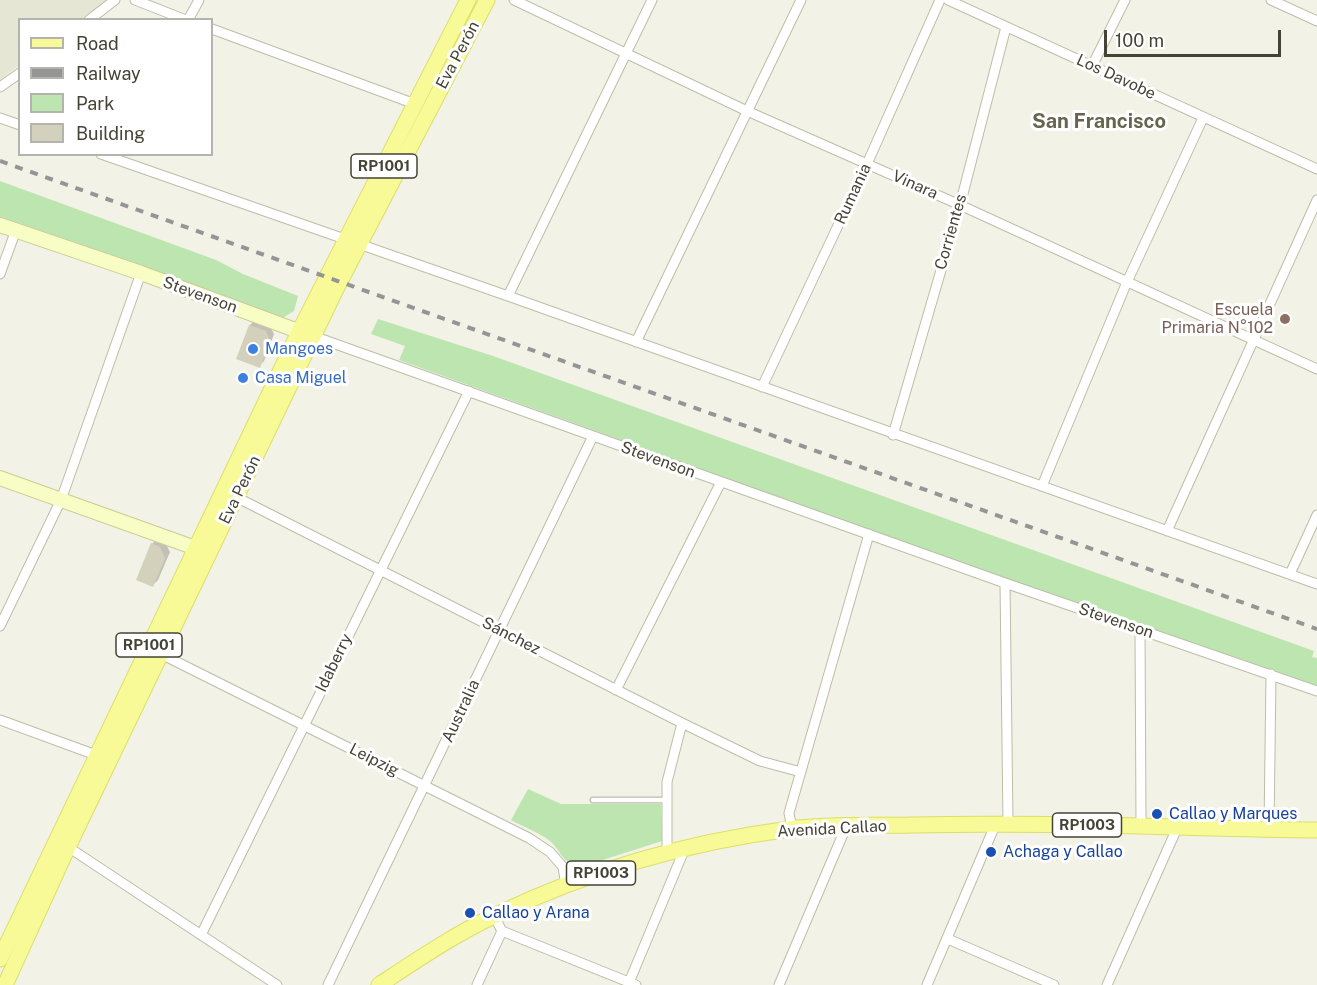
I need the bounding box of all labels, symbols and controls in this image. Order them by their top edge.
legend [18,18,213,156]
street label: Eva Perón [432,18,484,92]
scale bar [1107,18,1284,56]
text: 100 m [1115,30,1164,51]
text: Road [76,33,119,54]
street label: Los Davobe [1073,50,1159,104]
text: Railway [76,63,141,84]
text: Park [76,93,114,114]
district label: San Francisco [1032,110,1166,134]
text: Building [76,123,145,144]
road number: RP1001 [351,154,417,178]
street label: Rumania [831,161,875,227]
street label: Vinara [889,167,941,203]
street label: Corrientes [931,192,971,272]
street label: Stevenson [160,273,240,317]
place label: Escuela Primaria N°102 [1162,300,1273,338]
marker: Escuela Primaria N°102 [1278,312,1292,326]
place label: Mangoes [265,339,333,359]
marker: Mangoes [246,342,260,356]
place label: Casa Miguel [255,368,347,388]
marker: Casa Miguel [236,371,250,385]
street label: Stevenson [618,438,698,482]
street label: Eva Perón [215,453,265,527]
street label: Stevenson [1076,599,1156,643]
street label: Sánchez [479,613,543,659]
street label: Idaberry [312,631,356,695]
road number: RP1001 [116,633,182,657]
street label: Australia [438,677,484,745]
street label: Leipzig [346,739,402,781]
place label: Callao y Marques [1169,804,1297,824]
marker: Callao y Marques [1150,807,1164,821]
road number: RP1003 [1052,813,1122,837]
street label: Avenida Callao [777,817,887,841]
place label: Achaga y Callao [1003,842,1123,862]
marker: Achaga y Callao [984,845,998,859]
road number: RP1003 [566,861,636,885]
place label: Callao y Arana [482,903,590,923]
marker: Callao y Arana [463,906,477,920]

